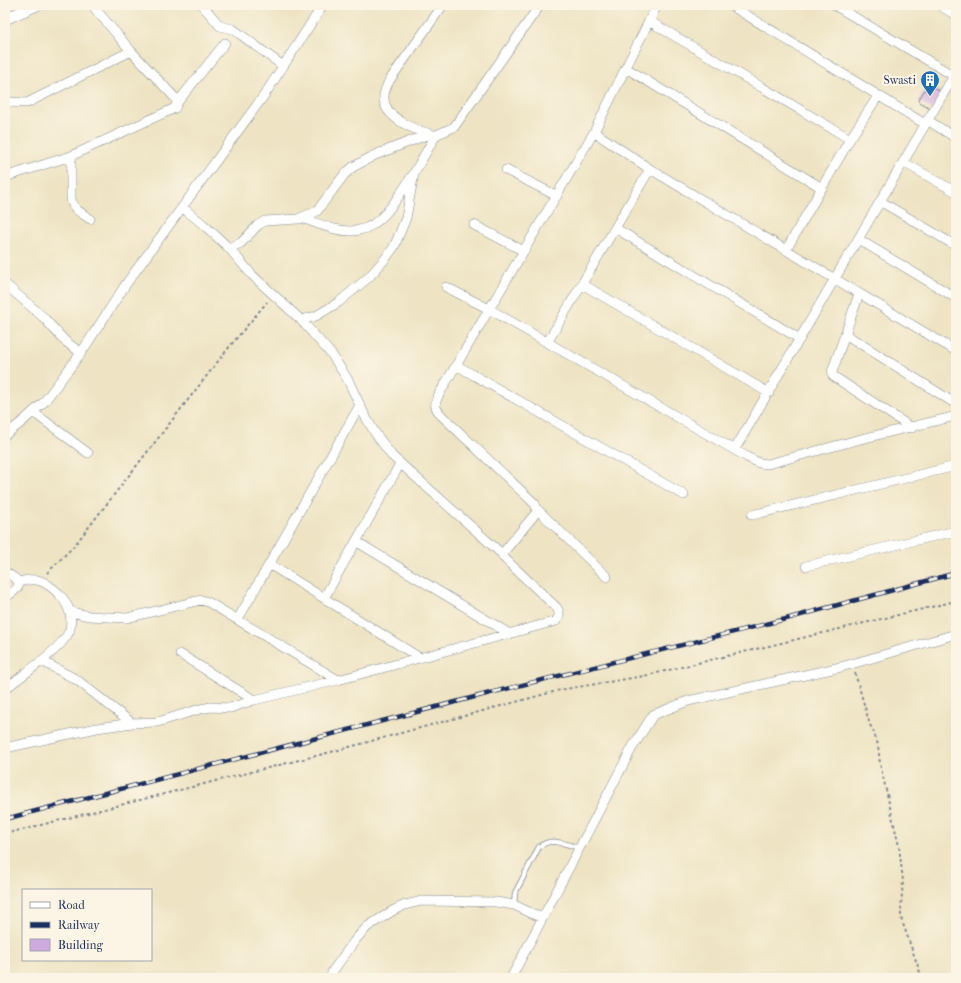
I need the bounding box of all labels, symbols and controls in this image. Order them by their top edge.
building icon: Swasti [919,69,941,97]
place label: Swasti [883,73,916,87]
legend [22,889,152,961]
text: Road [58,898,85,912]
text: Railway [58,918,100,932]
text: Building [58,938,103,952]

